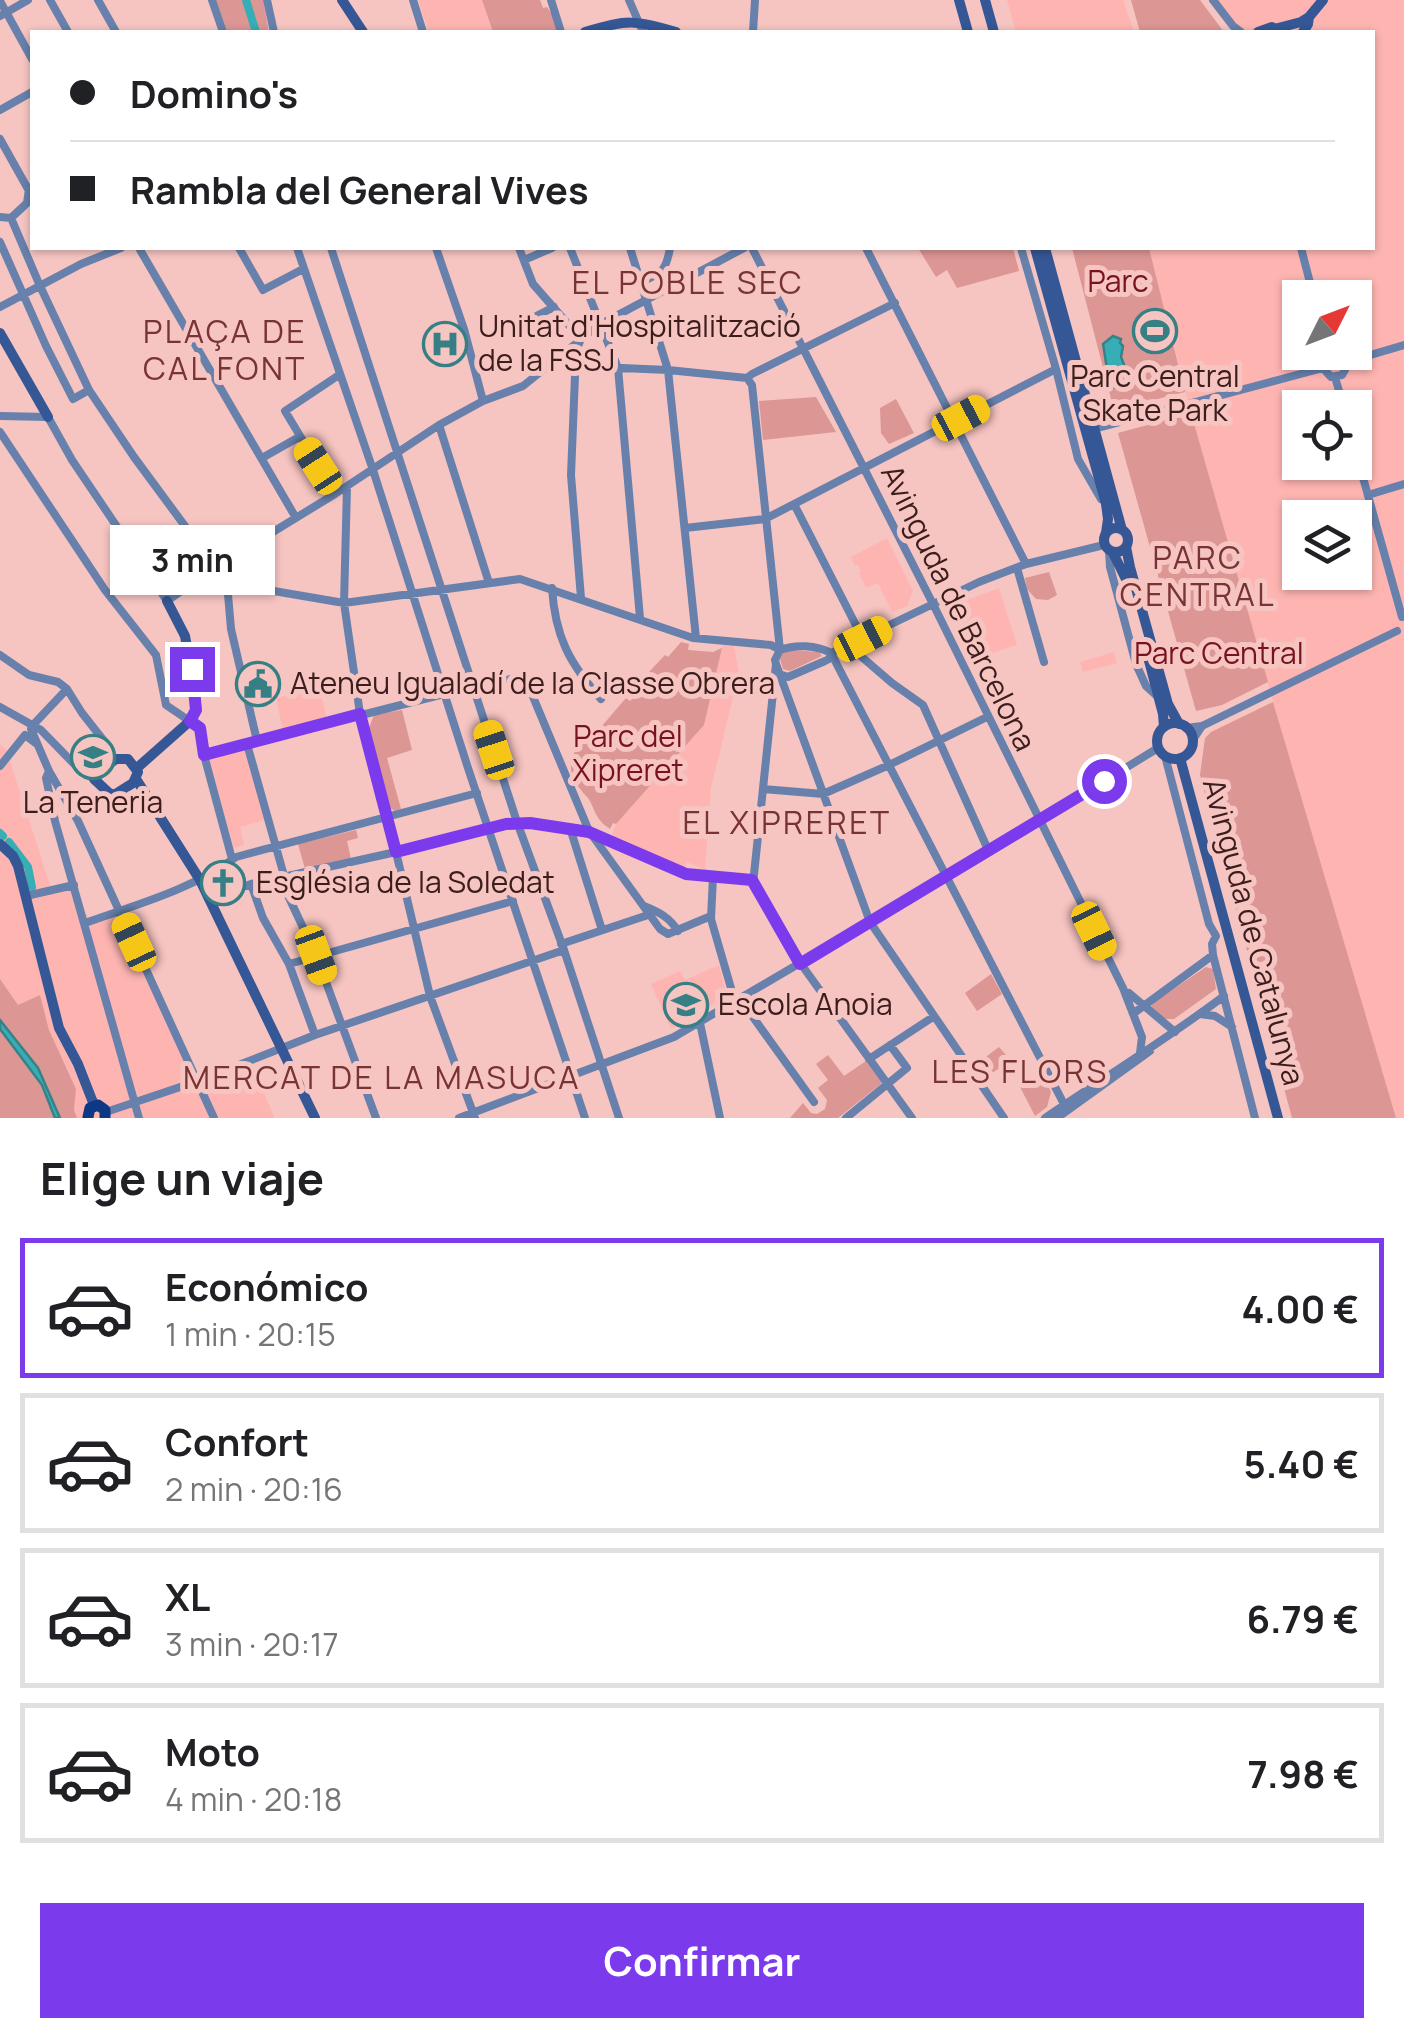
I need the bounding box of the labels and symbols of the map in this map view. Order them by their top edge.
district label: EL POBLE SEC [572,260,804,304]
park label: Parc [1087,260,1149,301]
north arrow [1282,280,1372,370]
place label: Unitat d'Hospitalització de la FSSJ [478,305,801,380]
sports icon: Parc Central Skate Park [1132,308,1178,354]
district label: PLAÇA DE CAL FONT [143,309,307,390]
hospital icon: Unitat d'Hospitalització de la FSSJ [422,321,468,367]
place label: Parc Central Skate Park [1070,355,1240,430]
car [927,391,995,445]
car [289,433,347,499]
street label: Avinguda de Barcelona [872,457,1047,757]
callout: 3 min [110,524,274,594]
district label: PARC CENTRAL [1120,535,1276,616]
car [829,612,897,666]
park label: Parc Central [1134,632,1304,673]
route end [170,647,215,692]
public building icon: Ateneu Igualadí de la Classe Obrera [235,661,281,707]
place label: Ateneu Igualadí de la Classe Obrera [290,662,775,703]
park label: Parc del Xipreret [572,715,684,790]
car [470,717,518,783]
school or university icon: La Teneria [70,734,116,780]
route start [1082,759,1127,804]
street label: Avinguda de Catalunya [1194,774,1315,1090]
place label: La Teneria [23,781,163,822]
district label: EL XIPRERET [683,800,892,844]
church icon: Església de la Soledat [200,860,246,906]
place label: Església de la Soledat [256,861,555,902]
car [1067,897,1121,965]
car [108,908,160,976]
car [292,922,340,988]
school or university icon: Escola Anoia [663,982,709,1028]
place label: Escola Anoia [718,983,893,1024]
district label: LES FLORS [931,1049,1109,1093]
district label: MERCAT DE LA MASUCA [183,1055,581,1099]

